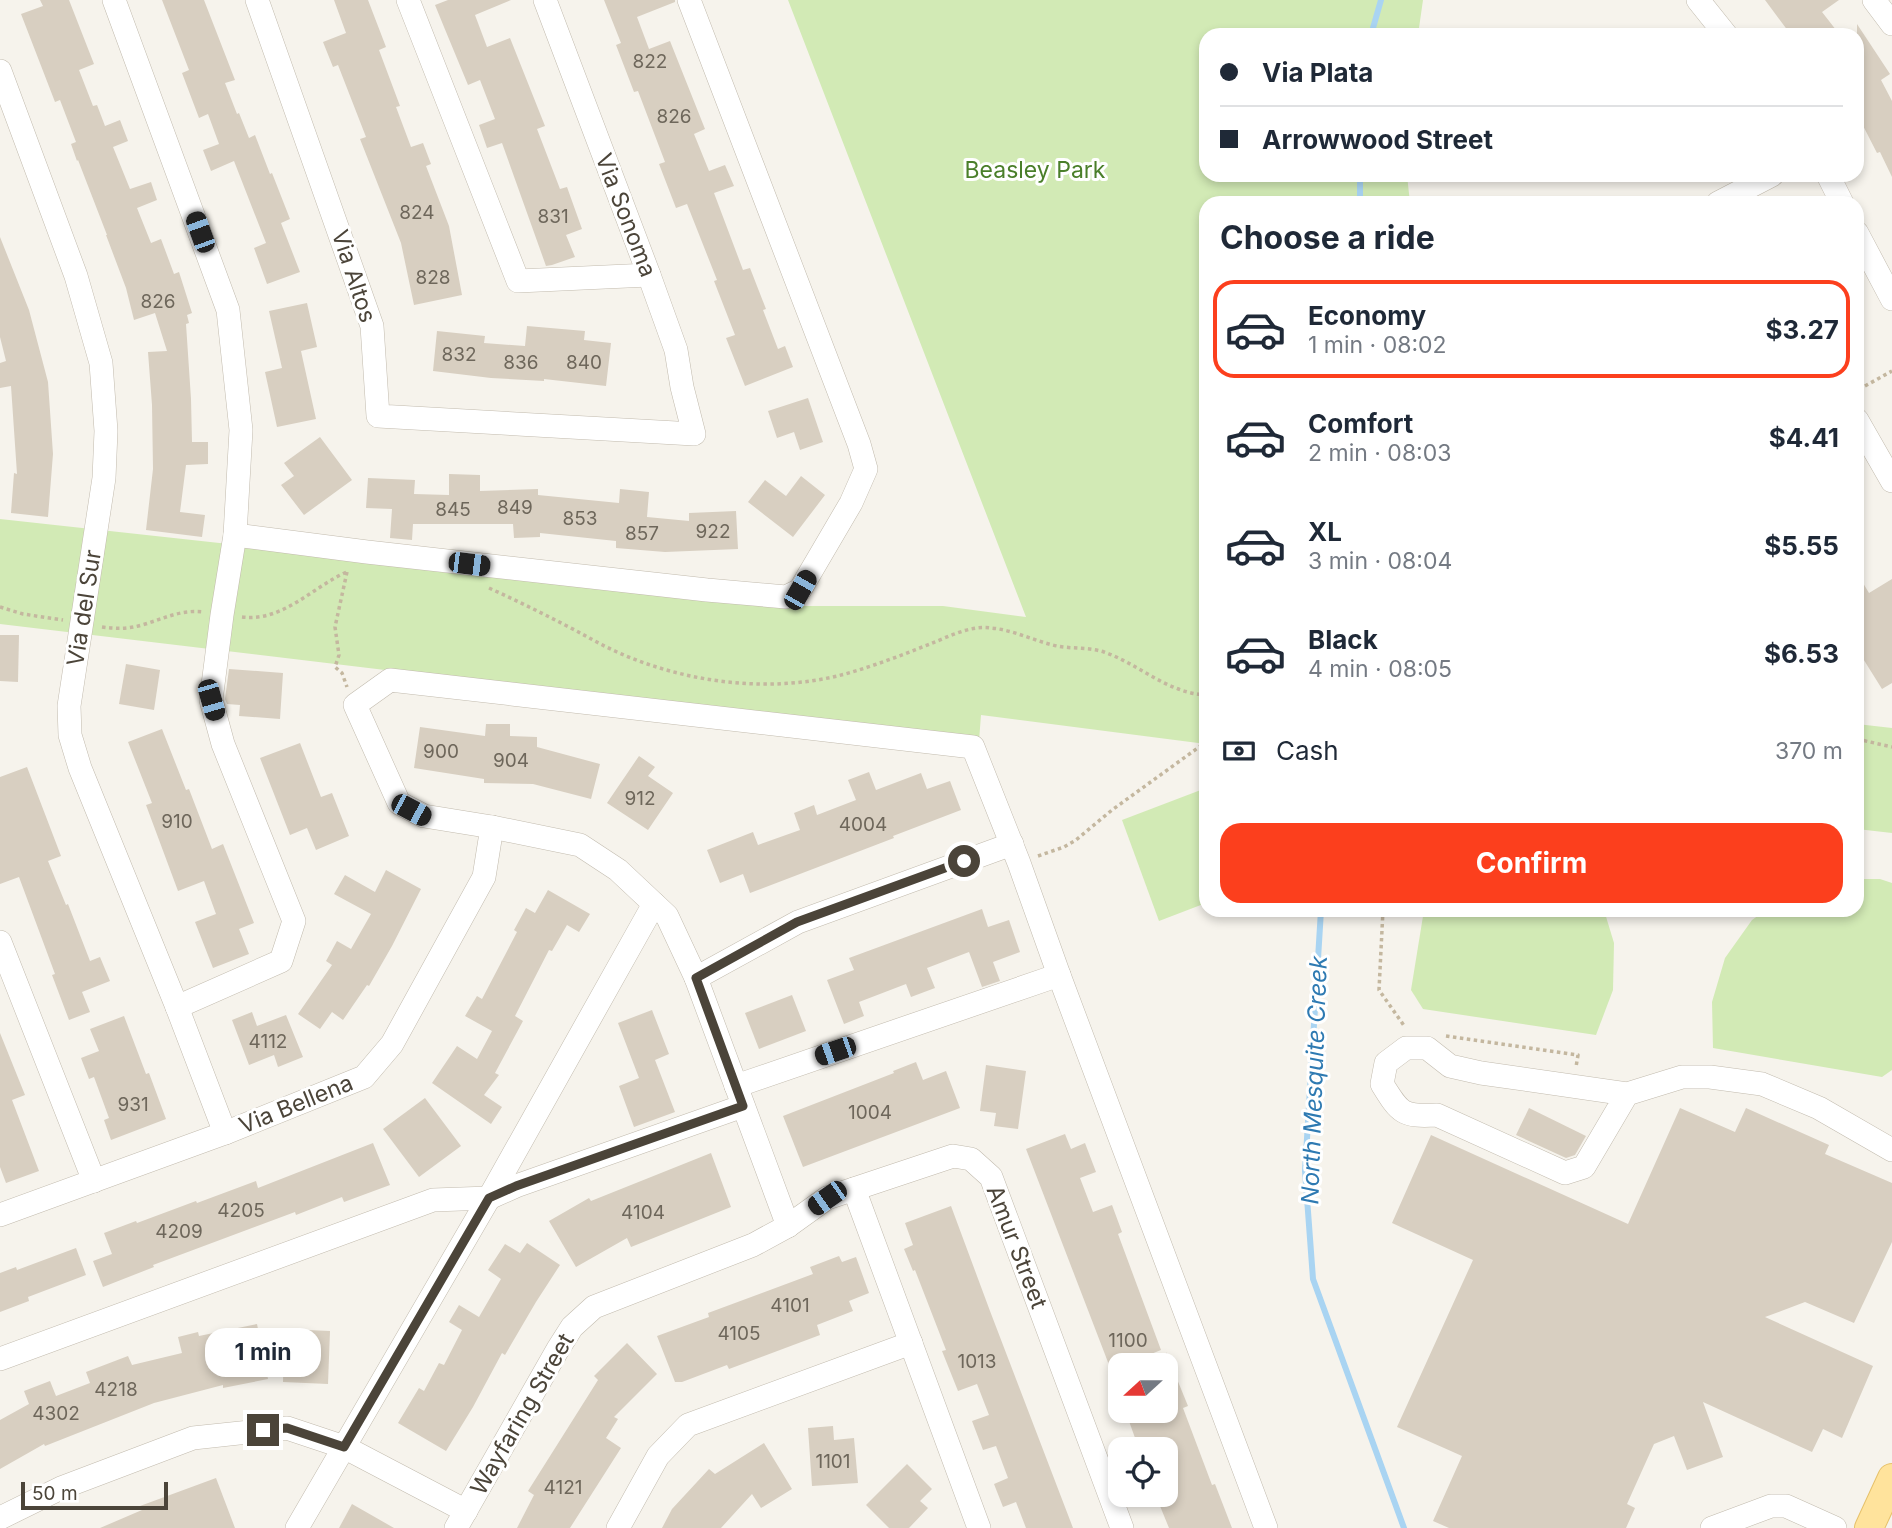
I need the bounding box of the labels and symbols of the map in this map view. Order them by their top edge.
house number: 822 [633,50,667,73]
house number: 826 [656,105,692,128]
street label: Via Sonoma [590,149,662,281]
park label: Beasley Park [965,156,1106,184]
house number: 824 [399,201,435,224]
house number: 831 [537,205,569,228]
car [183,209,218,255]
street label: Via Altos [326,226,382,326]
house number: 828 [415,266,451,289]
house number: 826 [140,290,176,313]
house number: 832 [441,343,477,366]
house number: 836 [503,351,539,374]
house number: 840 [566,351,602,374]
house number: 849 [497,496,533,519]
house number: 845 [435,498,471,521]
house number: 853 [562,507,598,530]
house number: 922 [696,520,730,543]
house number: 857 [625,522,659,545]
street label: Via del Sur [61,548,107,668]
car [447,551,492,577]
car [781,567,820,613]
car [196,677,227,723]
house number: 900 [423,740,459,763]
house number: 904 [493,749,529,772]
house number: 912 [624,787,656,810]
car [388,791,435,829]
house number: 910 [161,810,193,833]
house number: 4004 [839,813,887,836]
route start [948,845,980,877]
water label: North Mesquite Creek [1295,954,1333,1205]
house number: 4112 [249,1030,287,1053]
car [812,1034,859,1068]
street label: Via Bellena [235,1068,357,1140]
house number: 931 [117,1093,149,1116]
house number: 1004 [848,1101,892,1124]
car [804,1177,851,1219]
street label: Amur Street [981,1181,1053,1313]
house number: 4205 [217,1199,265,1222]
house number: 4104 [621,1201,665,1224]
house number: 4209 [155,1220,203,1243]
house number: 4101 [770,1294,810,1317]
house number: 4105 [717,1322,761,1345]
callout: 1 min [205,1328,321,1378]
street label: Wayfaring Street [464,1328,580,1500]
house number: 1100 [1108,1329,1148,1352]
house number: 1013 [957,1350,997,1373]
north arrow [1108,1353,1178,1423]
house number: 4218 [94,1378,138,1401]
house number: 4302 [32,1402,80,1425]
route end [247,1414,279,1446]
house number: 1101 [815,1450,851,1473]
house number: 4121 [544,1476,582,1499]
scale bar [21,1479,168,1511]

